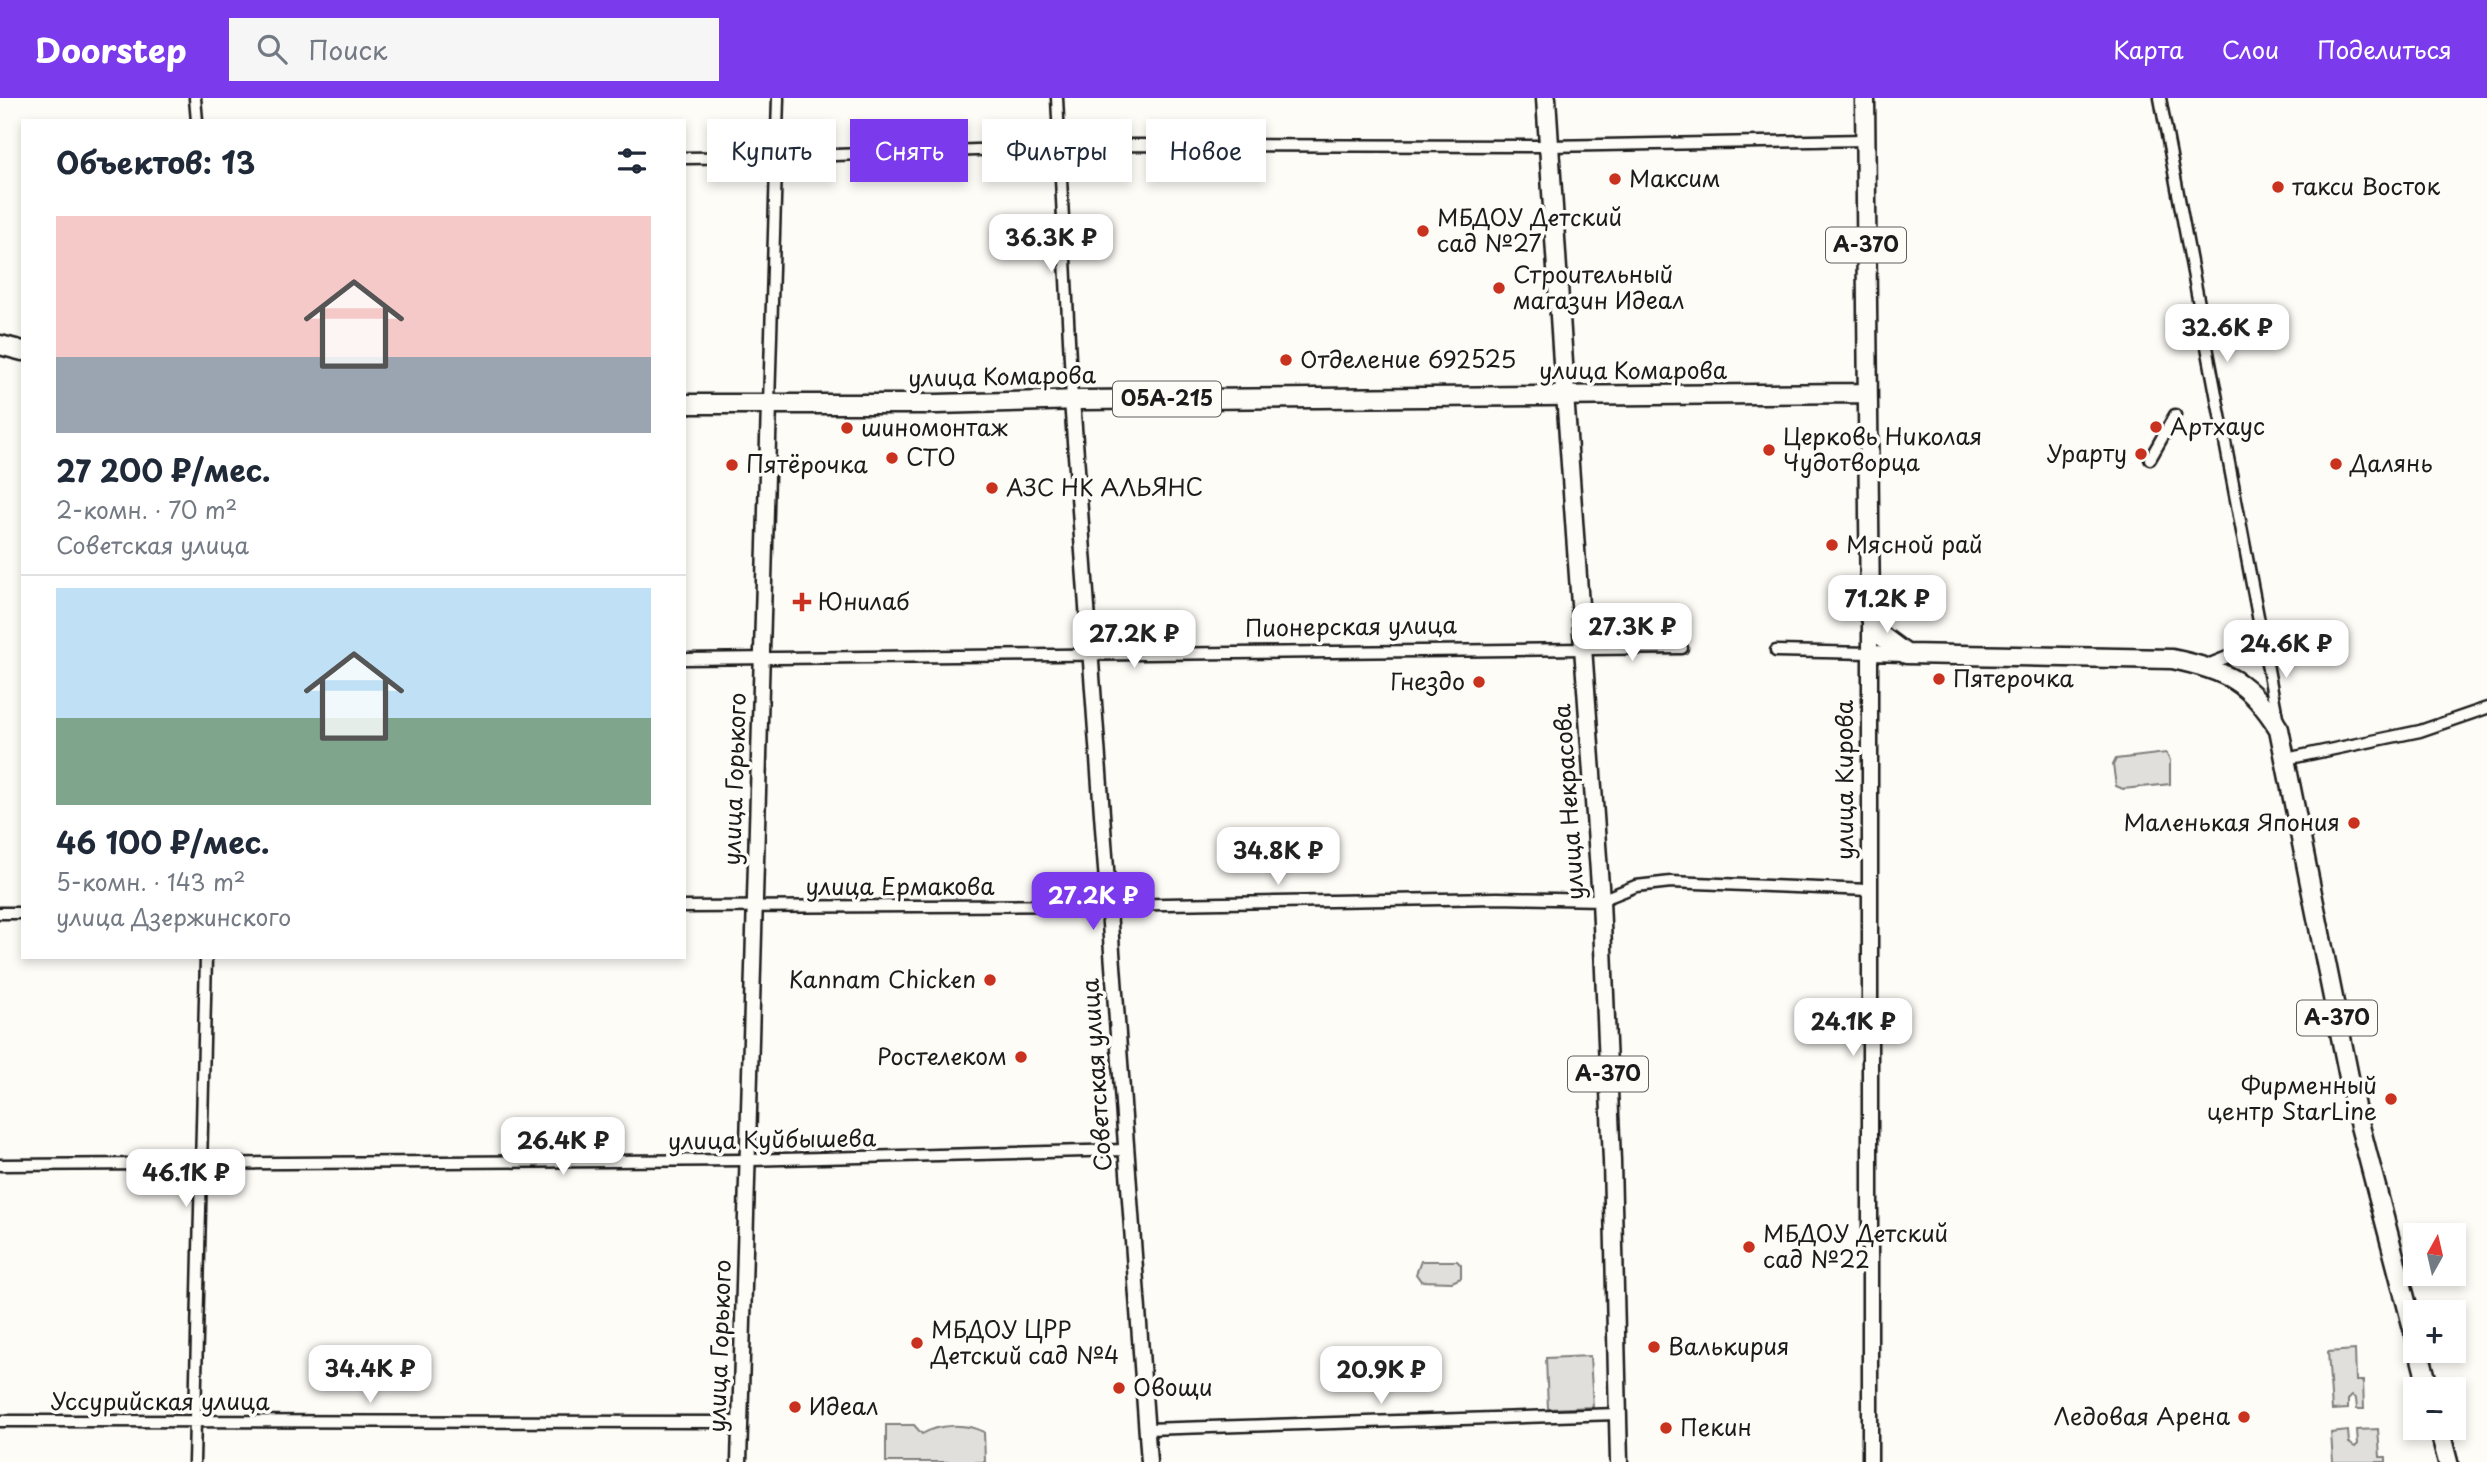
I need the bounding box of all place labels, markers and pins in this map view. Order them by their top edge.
place label: Максим [1629,160,1721,195]
place label: такси Восток [2292,168,2440,203]
marker: Максим [1607,171,1623,187]
marker: такси Восток [2270,179,2286,195]
place label: МБДОУ Детский сад №27 [1437,199,1622,260]
pin: 36.3K ₽ [986,214,1116,274]
marker: МБДОУ Детский сад №27 [1415,223,1431,239]
place label: Строительный магазин Идеал [1513,256,1684,317]
marker: Строительный магазин Идеал [1491,280,1507,296]
pin: 32.6K ₽ [2162,304,2292,364]
place label: Отделение 692525 [1300,341,1516,376]
marker: Отделение 692525 [1278,352,1294,368]
place label: Артхаус [2170,408,2265,443]
place label: шиномонтаж [861,409,1008,444]
place label: Церковь Николая Чудотворца [1783,418,1982,479]
marker: Артхаус [2148,419,2164,435]
marker: шиномонтаж [839,420,855,436]
place label: Урарту [2047,435,2127,470]
place label: СТО [906,439,956,474]
marker: Церковь Николая Чудотворца [1761,442,1777,458]
place label: Далянь [2349,445,2433,480]
place label: Пятёрочка [746,446,868,481]
marker: Урарту [2133,446,2149,462]
marker: СТО [884,450,900,466]
marker: Далянь [2328,456,2344,472]
marker: Пятёрочка [724,457,740,473]
place label: АЗС НК АЛЬЯНС [1006,469,1203,504]
marker: АЗС НК АЛЬЯНС [984,480,1000,496]
place label: Мясной рай [1846,526,1983,561]
marker: Мясной рай [1824,537,1840,553]
pin: 71.2K ₽ [1822,575,1952,635]
place label: Юнилаб [818,583,910,618]
marker: Юнилаб [792,592,812,612]
pin: 27.3K ₽ [1567,603,1697,663]
pin: 27.2K ₽ [1069,610,1199,670]
pin: 24.6K ₽ [2221,620,2351,680]
place label: Пятерочка [1953,660,2074,695]
place label: Гнездо [1390,663,1465,698]
marker: Пятерочка [1931,671,1947,687]
marker: Гнездо [1471,674,1487,690]
place label: Маленькая Япония [2124,804,2340,839]
marker: Маленькая Япония [2346,815,2362,831]
pin: 34.8K ₽ [1213,828,1343,887]
pin: 27.2K ₽ [1028,872,1158,932]
place label: Kannam Chicken [788,961,976,996]
marker: Kannam Chicken [982,972,998,988]
pin: 24.1K ₽ [1788,998,1918,1058]
place label: Ростелеком [877,1038,1007,1073]
marker: Ростелеком [1013,1049,1029,1065]
place label: Фирменный центр StarLine [2207,1067,2377,1128]
marker: Фирменный центр StarLine [2383,1091,2399,1107]
pin: 26.4K ₽ [498,1118,628,1177]
pin: 46.1K ₽ [121,1150,251,1209]
place label: МБДОУ Детский сад №22 [1763,1215,1948,1276]
marker: МБДОУ Детский сад №22 [1741,1239,1757,1255]
place label: МБДОУ ЦРР Детский сад №4 [930,1311,1119,1372]
place label: Валькирия [1668,1328,1790,1363]
marker: МБДОУ ЦРР Детский сад №4 [909,1335,925,1351]
marker: Валькирия [1646,1339,1662,1355]
pin: 34.4K ₽ [305,1346,435,1405]
pin: 20.9K ₽ [1316,1346,1446,1406]
place label: Овощи [1133,1369,1213,1404]
marker: Овощи [1111,1380,1127,1396]
place label: Идеал [809,1388,879,1423]
place label: Ледовая Арена [2054,1398,2231,1433]
marker: Идеал [787,1399,803,1415]
place label: Пекин [1680,1409,1752,1444]
marker: Ледовая Арена [2236,1409,2252,1425]
marker: Пекин [1658,1420,1674,1436]

